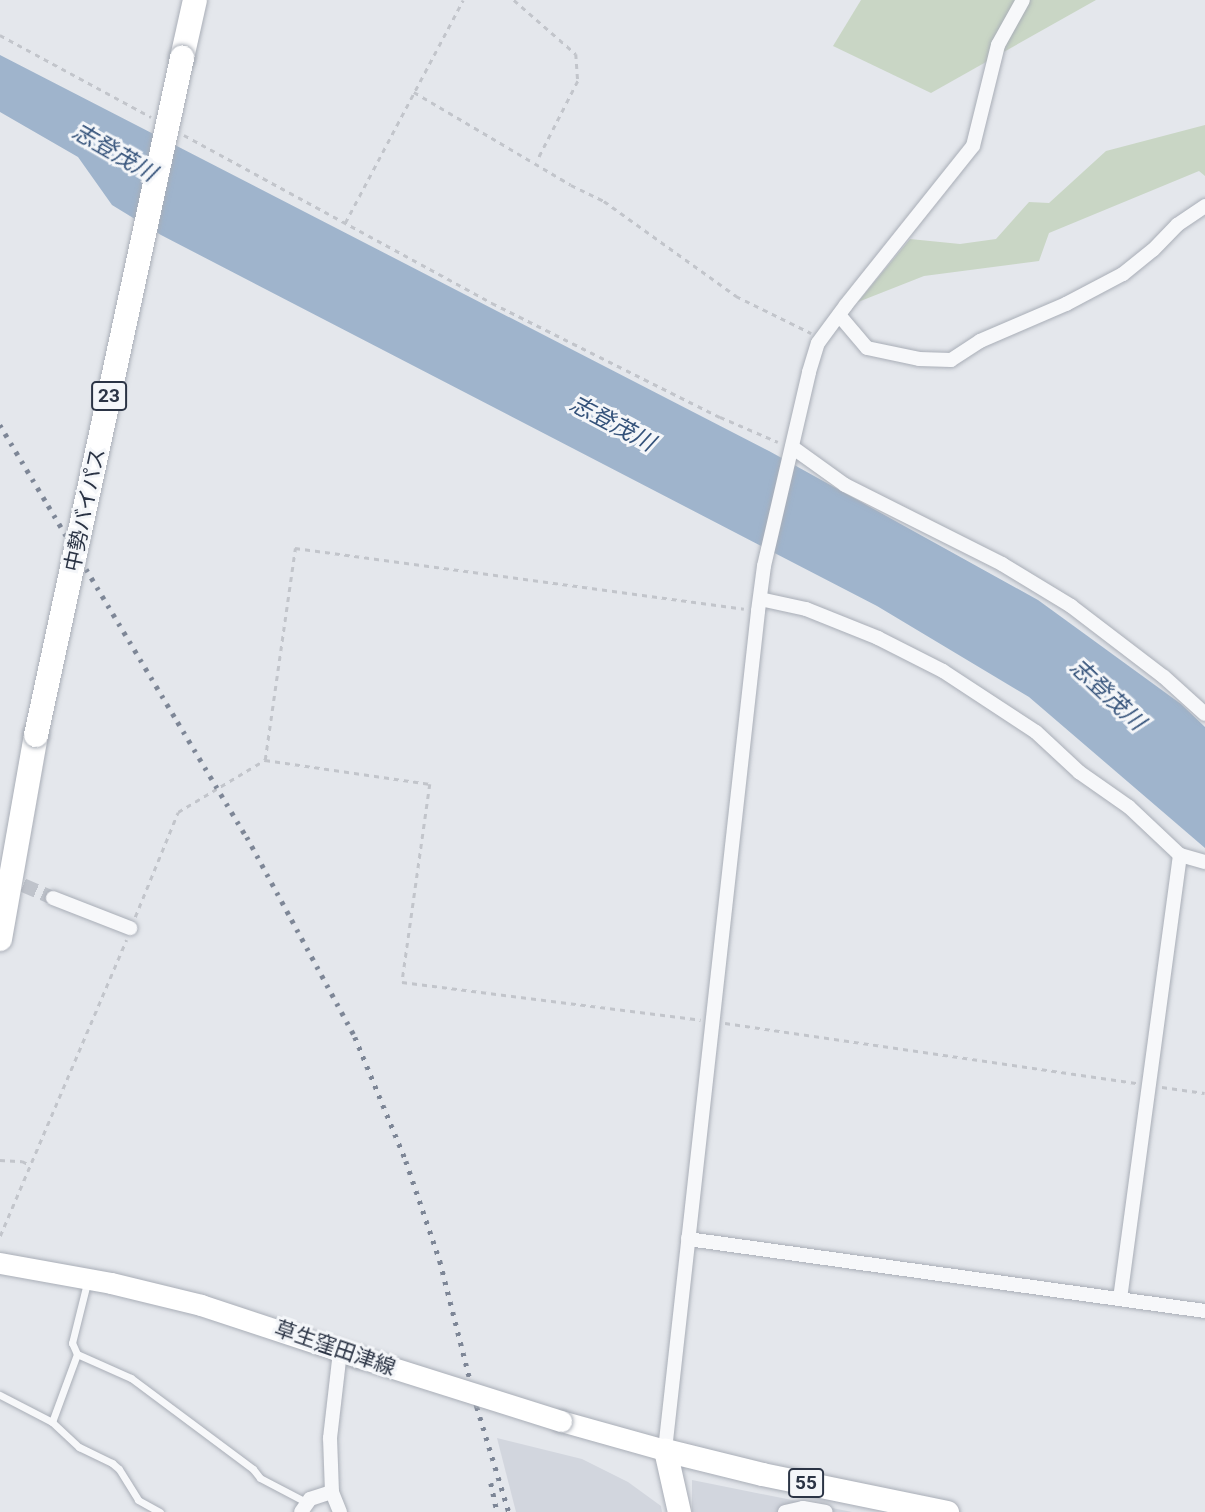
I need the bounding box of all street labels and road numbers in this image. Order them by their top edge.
road number: 23 [90,380,128,412]
street label: 中勢バイパス [60,446,110,574]
street label: 草生窪田津線 [271,1316,399,1380]
road number: 55 [787,1468,825,1498]

